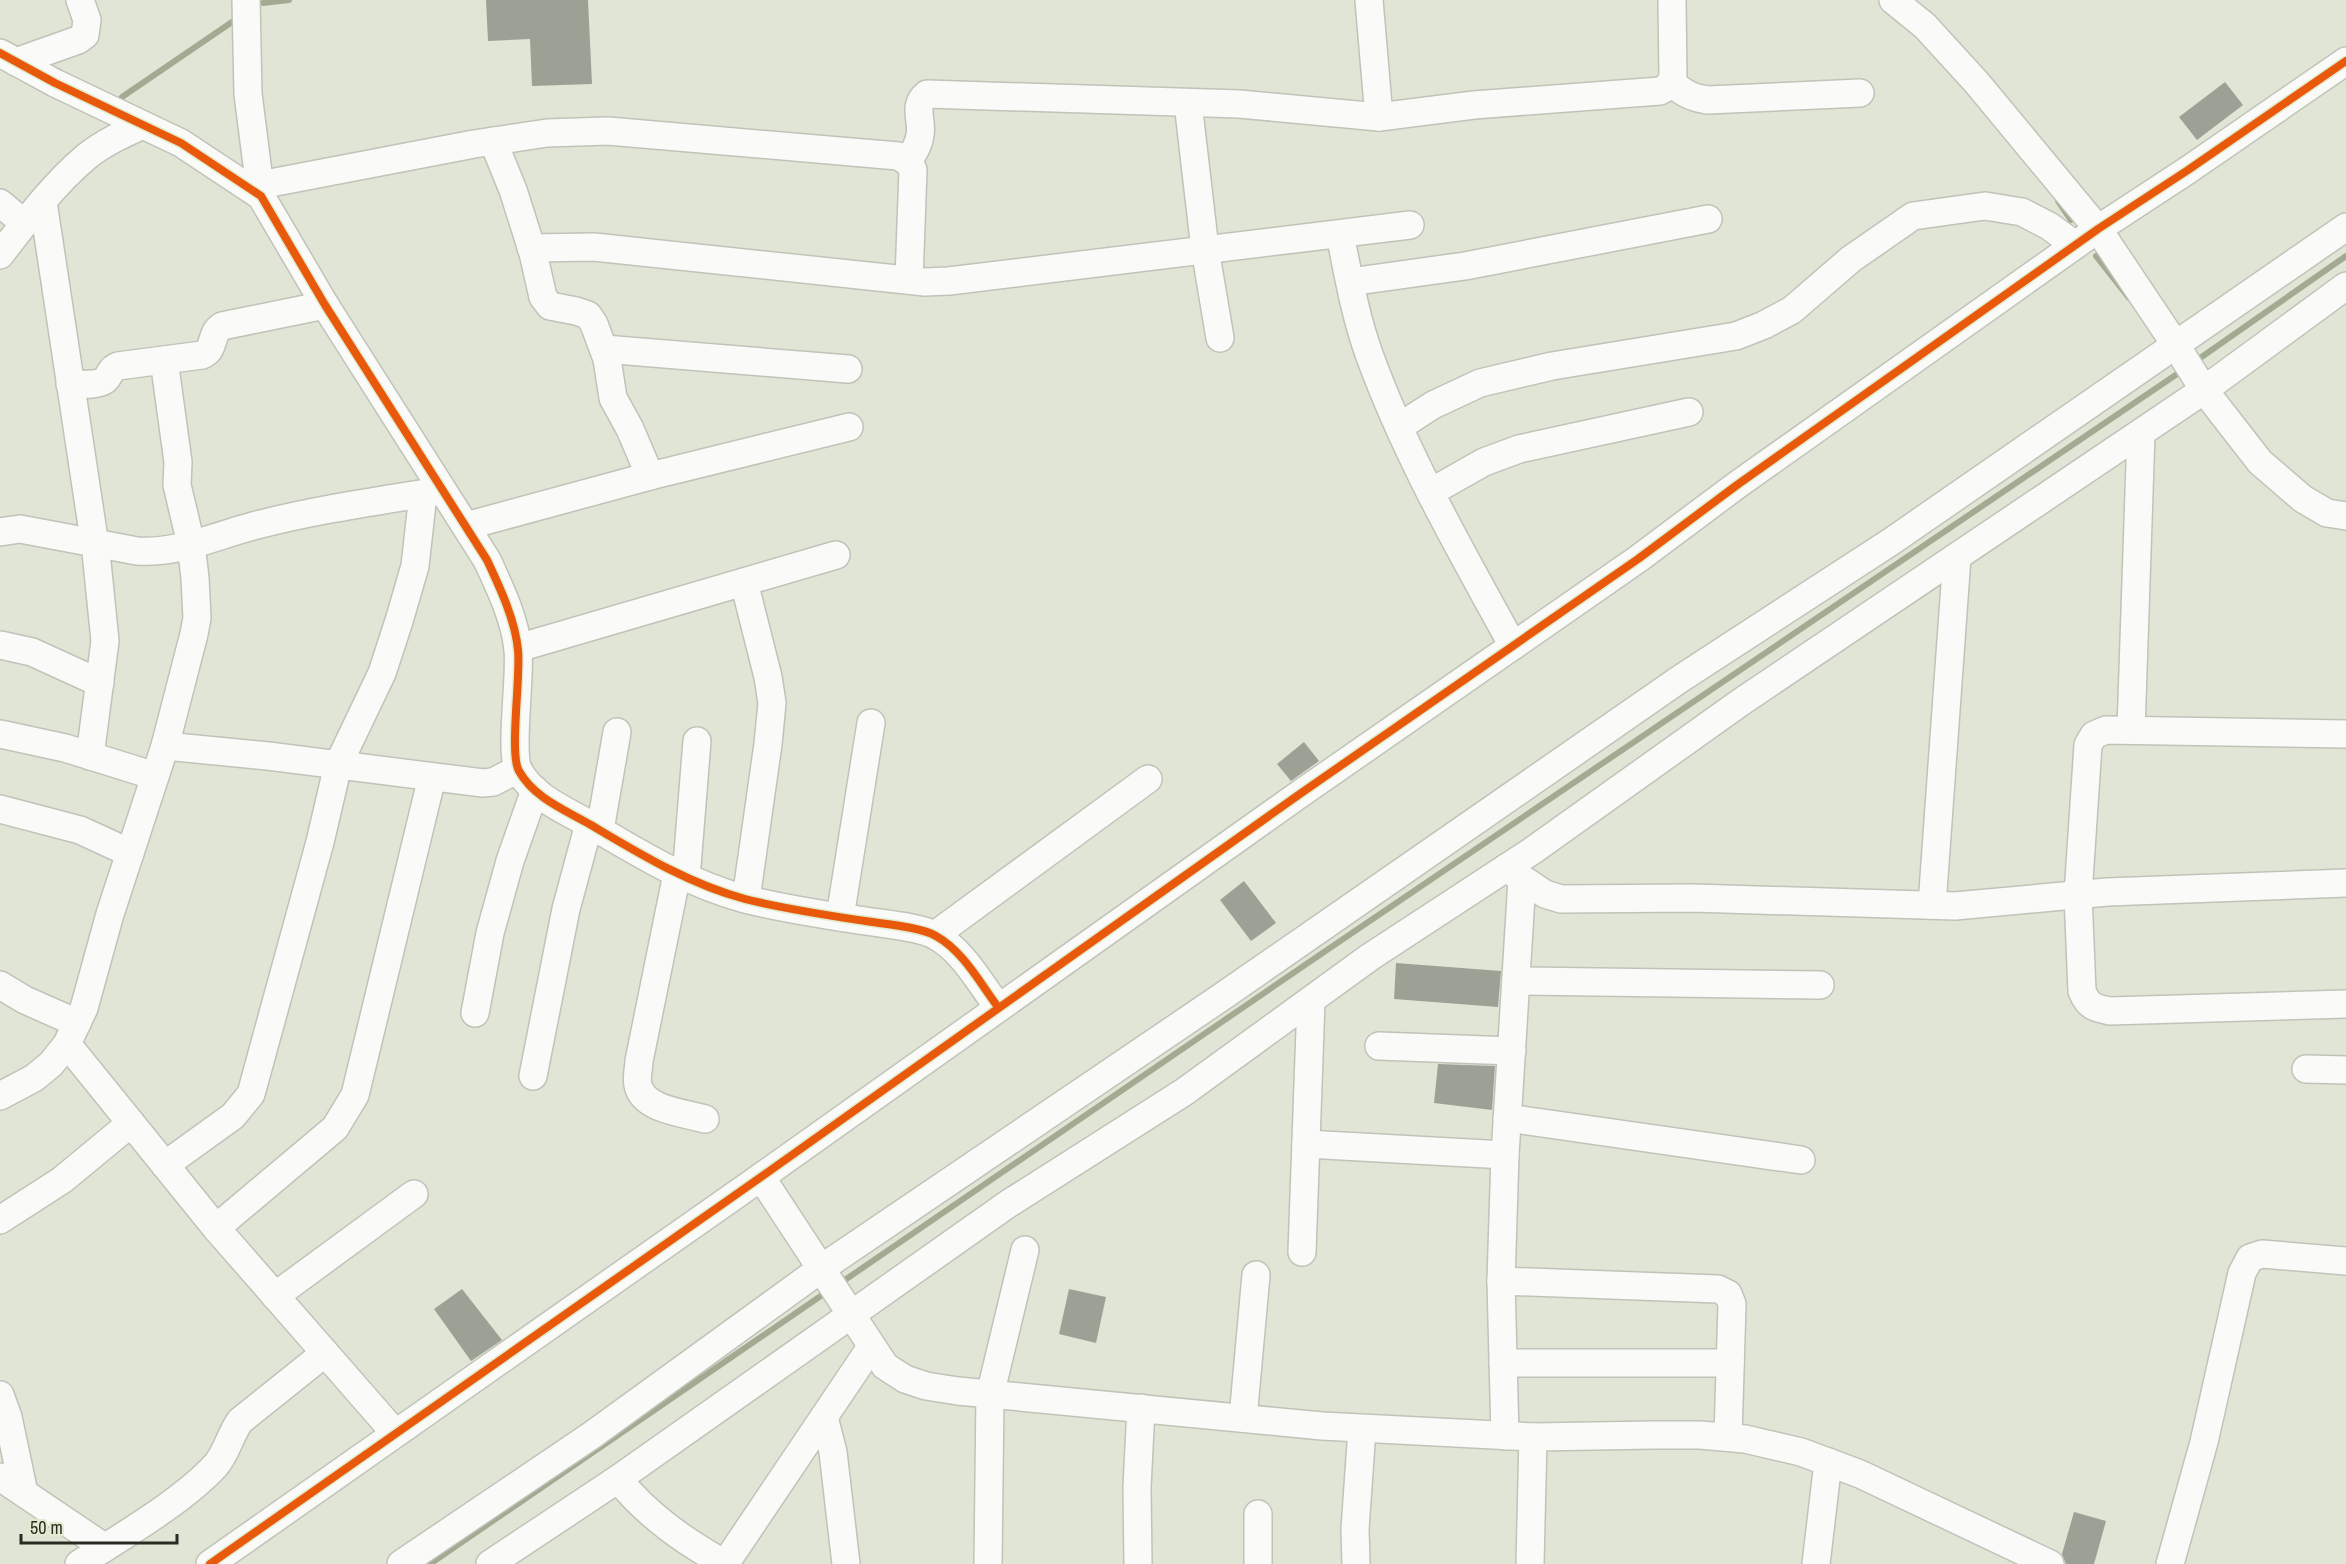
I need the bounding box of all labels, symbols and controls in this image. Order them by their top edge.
scale bar [21,1507,177,1545]
text: 50 m [30,1515,63,1540]

